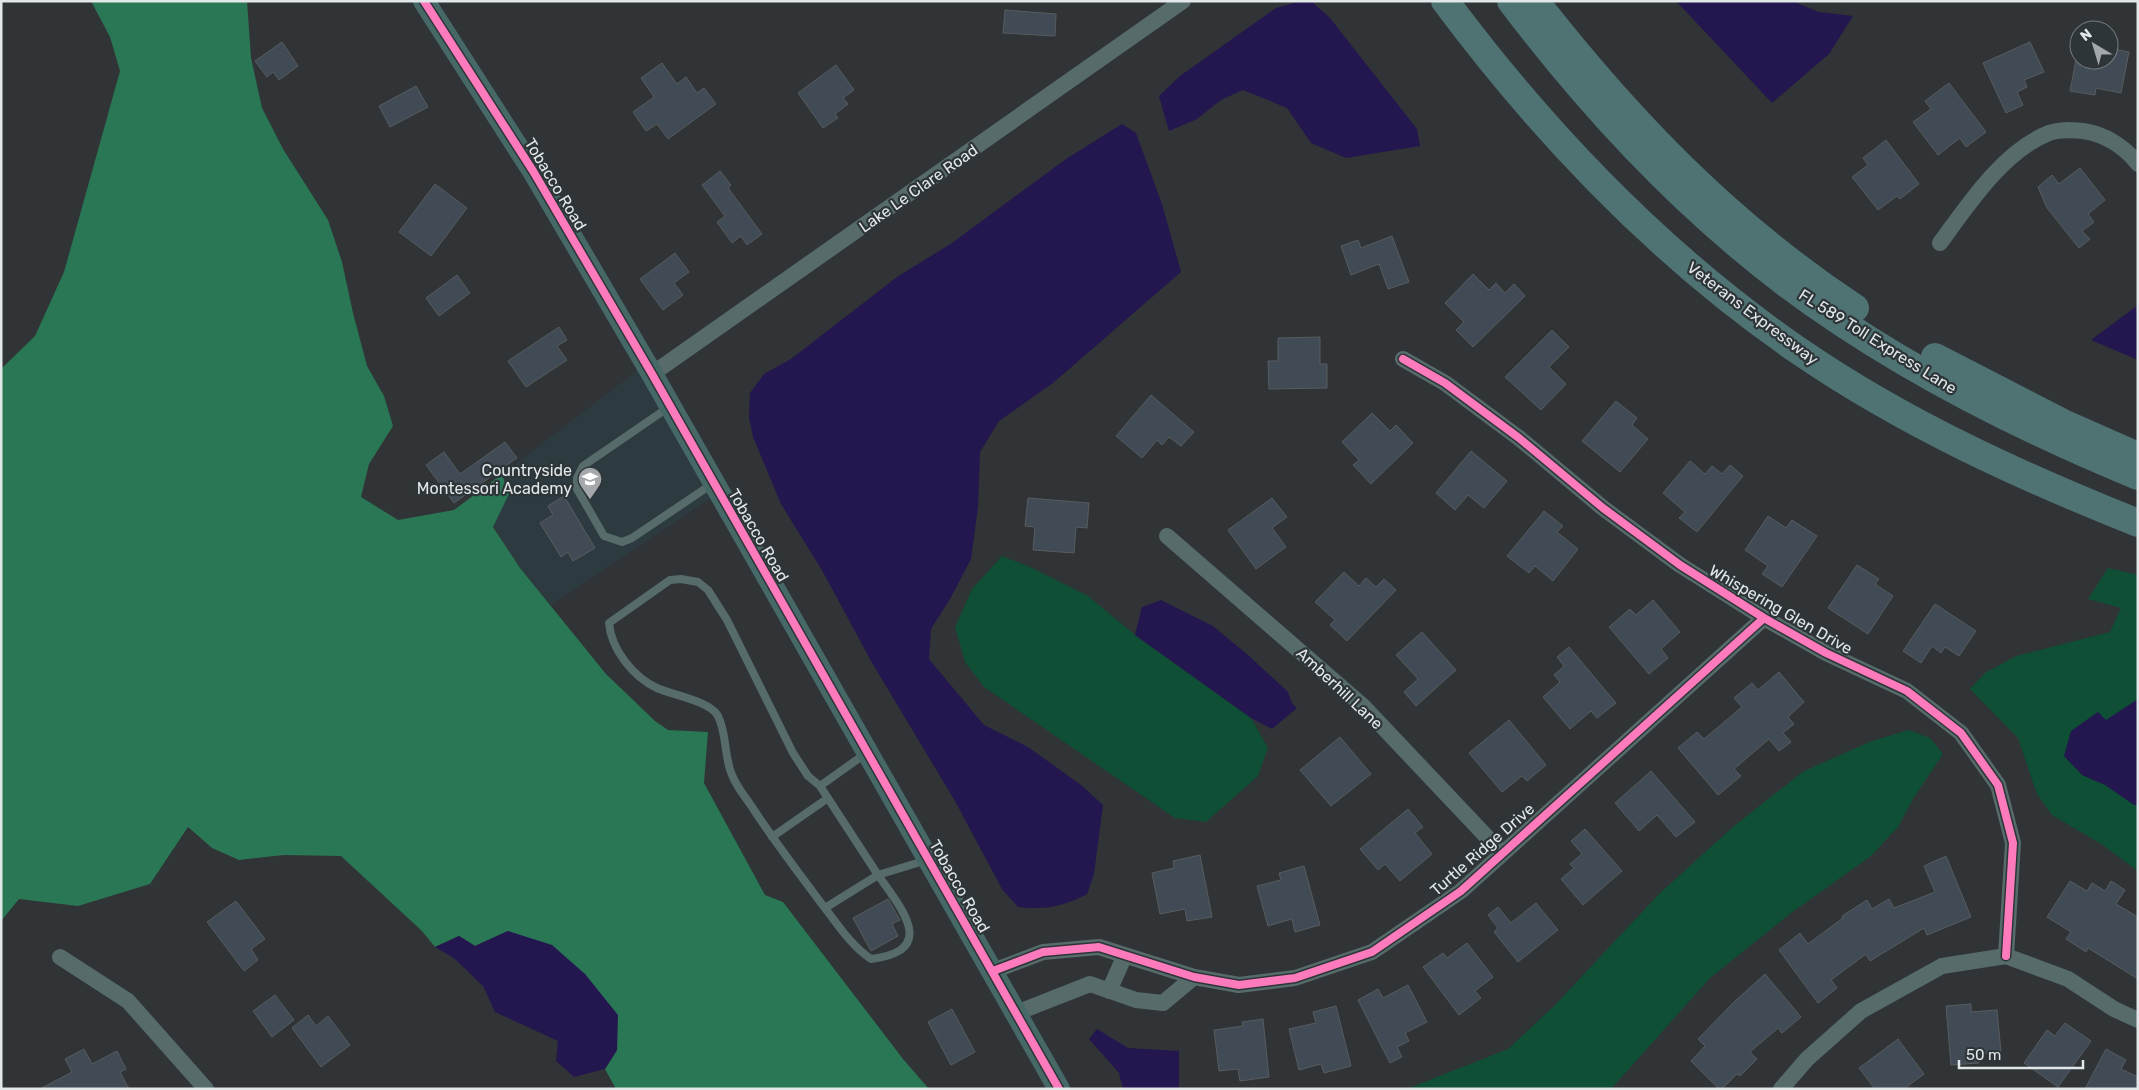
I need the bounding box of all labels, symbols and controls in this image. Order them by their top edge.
north arrow [2069,20,2119,70]
text: N [2077,25,2096,45]
street label: Tobacco Road [521,135,590,234]
street label: Lake Le Clare Road [855,140,981,236]
street label: Veterans Expressway [1683,258,1822,369]
street label: FL 589 Toll Express Lane [1795,285,1960,398]
place label: Countryside Montessori Academy [417,461,572,498]
school or university icon: Countryside Montessori Academy [577,466,603,500]
street label: Tobacco Road [724,485,793,585]
street label: Whispering Glen Drive [1706,561,1856,658]
street label: Amberhill Lane [1292,643,1387,733]
street label: Turtle Ridge Drive [1426,799,1538,900]
street label: Tobacco Road [925,836,994,936]
scale bar [1959,1038,2083,1070]
text: 50 m [1966,1046,2001,1064]

